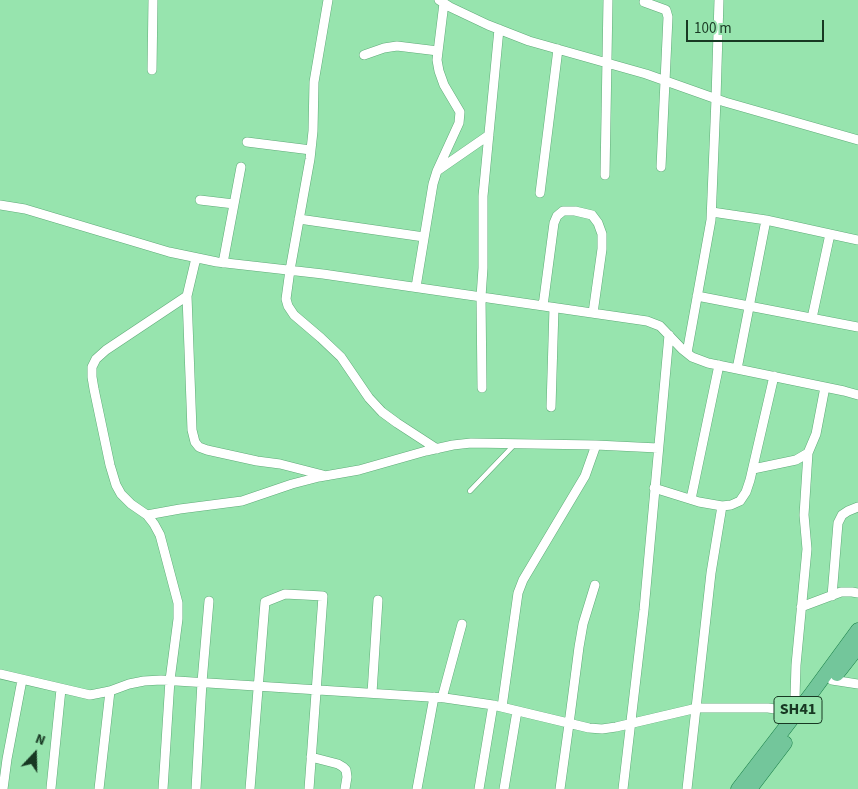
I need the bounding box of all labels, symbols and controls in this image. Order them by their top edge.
scale bar [688,10,826,42]
text: 100 m [694,18,732,39]
road number: SH41 [774,696,822,724]
north arrow [10,729,60,779]
text: N [32,729,48,751]

